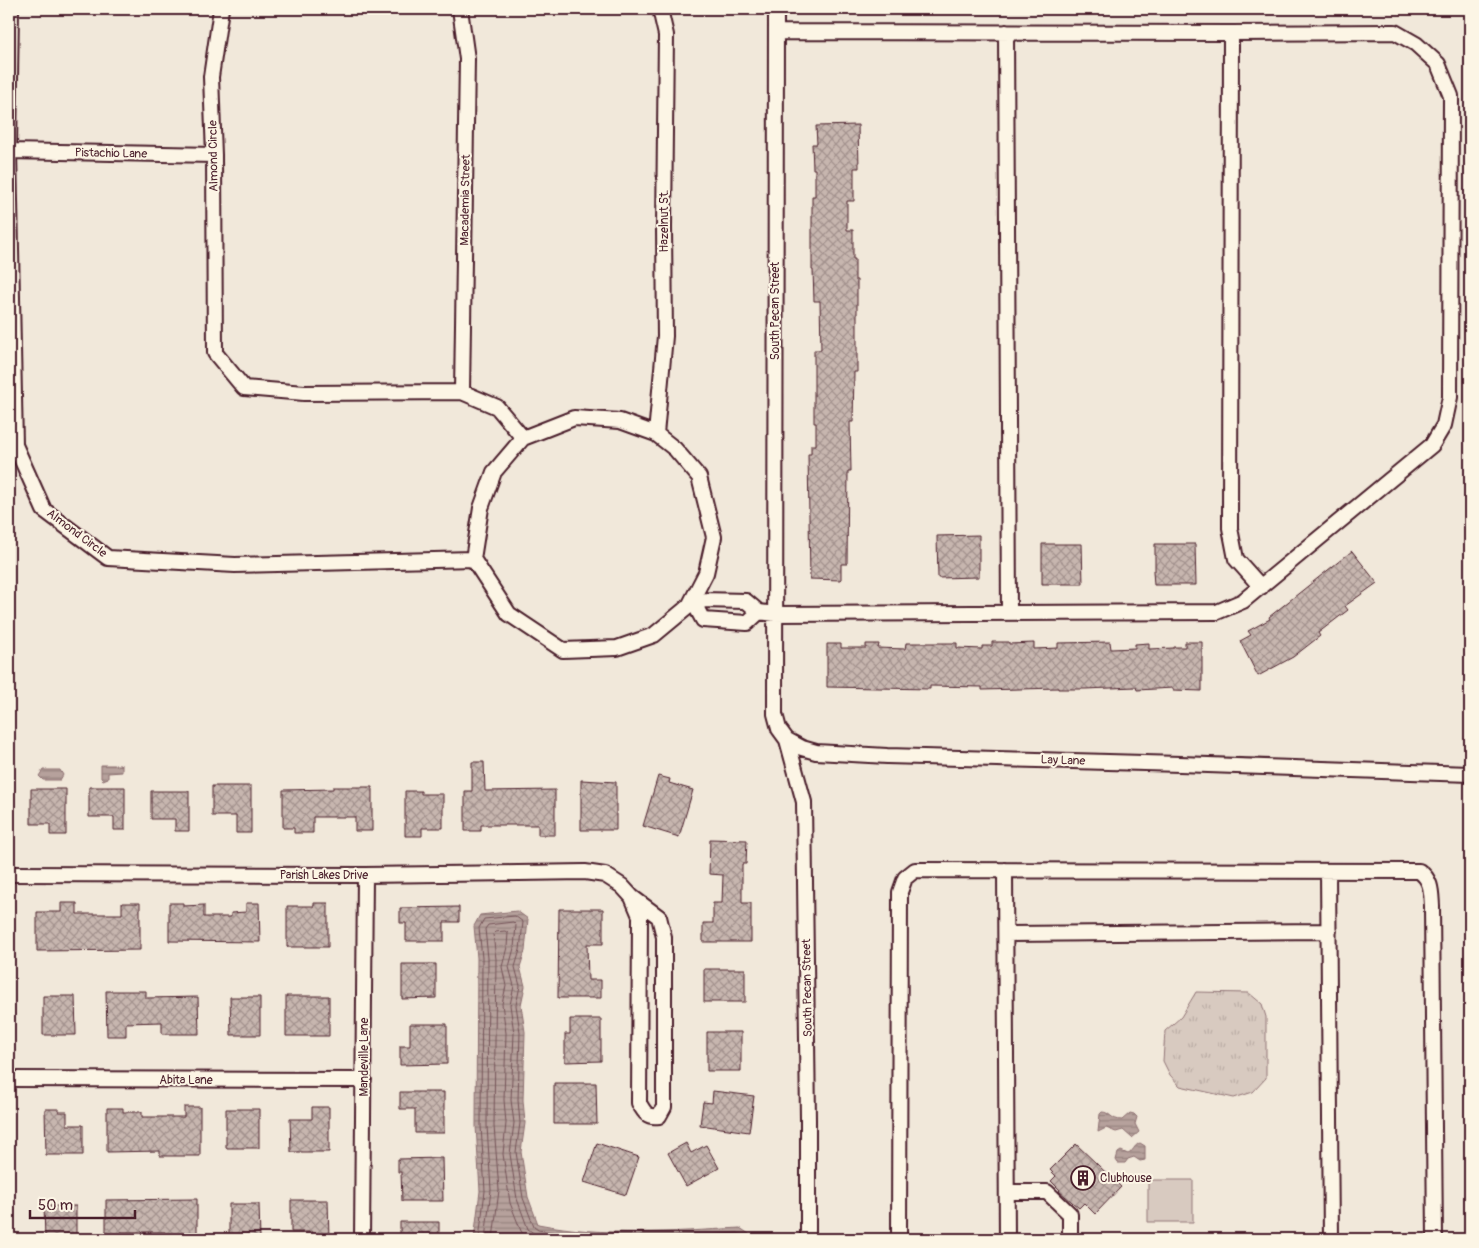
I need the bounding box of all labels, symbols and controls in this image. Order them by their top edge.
street label: Almond Circle [205,120,222,192]
street label: Pistachio Lane [75,145,147,162]
street label: Macademia Street [457,154,474,246]
street label: Hazelnut St. [657,190,672,252]
street label: South Pecan Street [768,262,783,360]
street label: Almond Circle [44,506,110,561]
street label: Lay Lane [1040,752,1086,769]
street label: Parish Lakes Drive [280,868,368,883]
street label: South Pecan Street [799,939,816,1037]
street label: Mandeville Lane [357,1017,372,1097]
street label: Abita Lane [159,1073,213,1088]
building icon: Clubhouse [1070,1165,1096,1191]
place label: Clubhouse [1100,1171,1152,1186]
scale bar [30,1188,135,1220]
text: 50 m [38,1196,73,1215]

